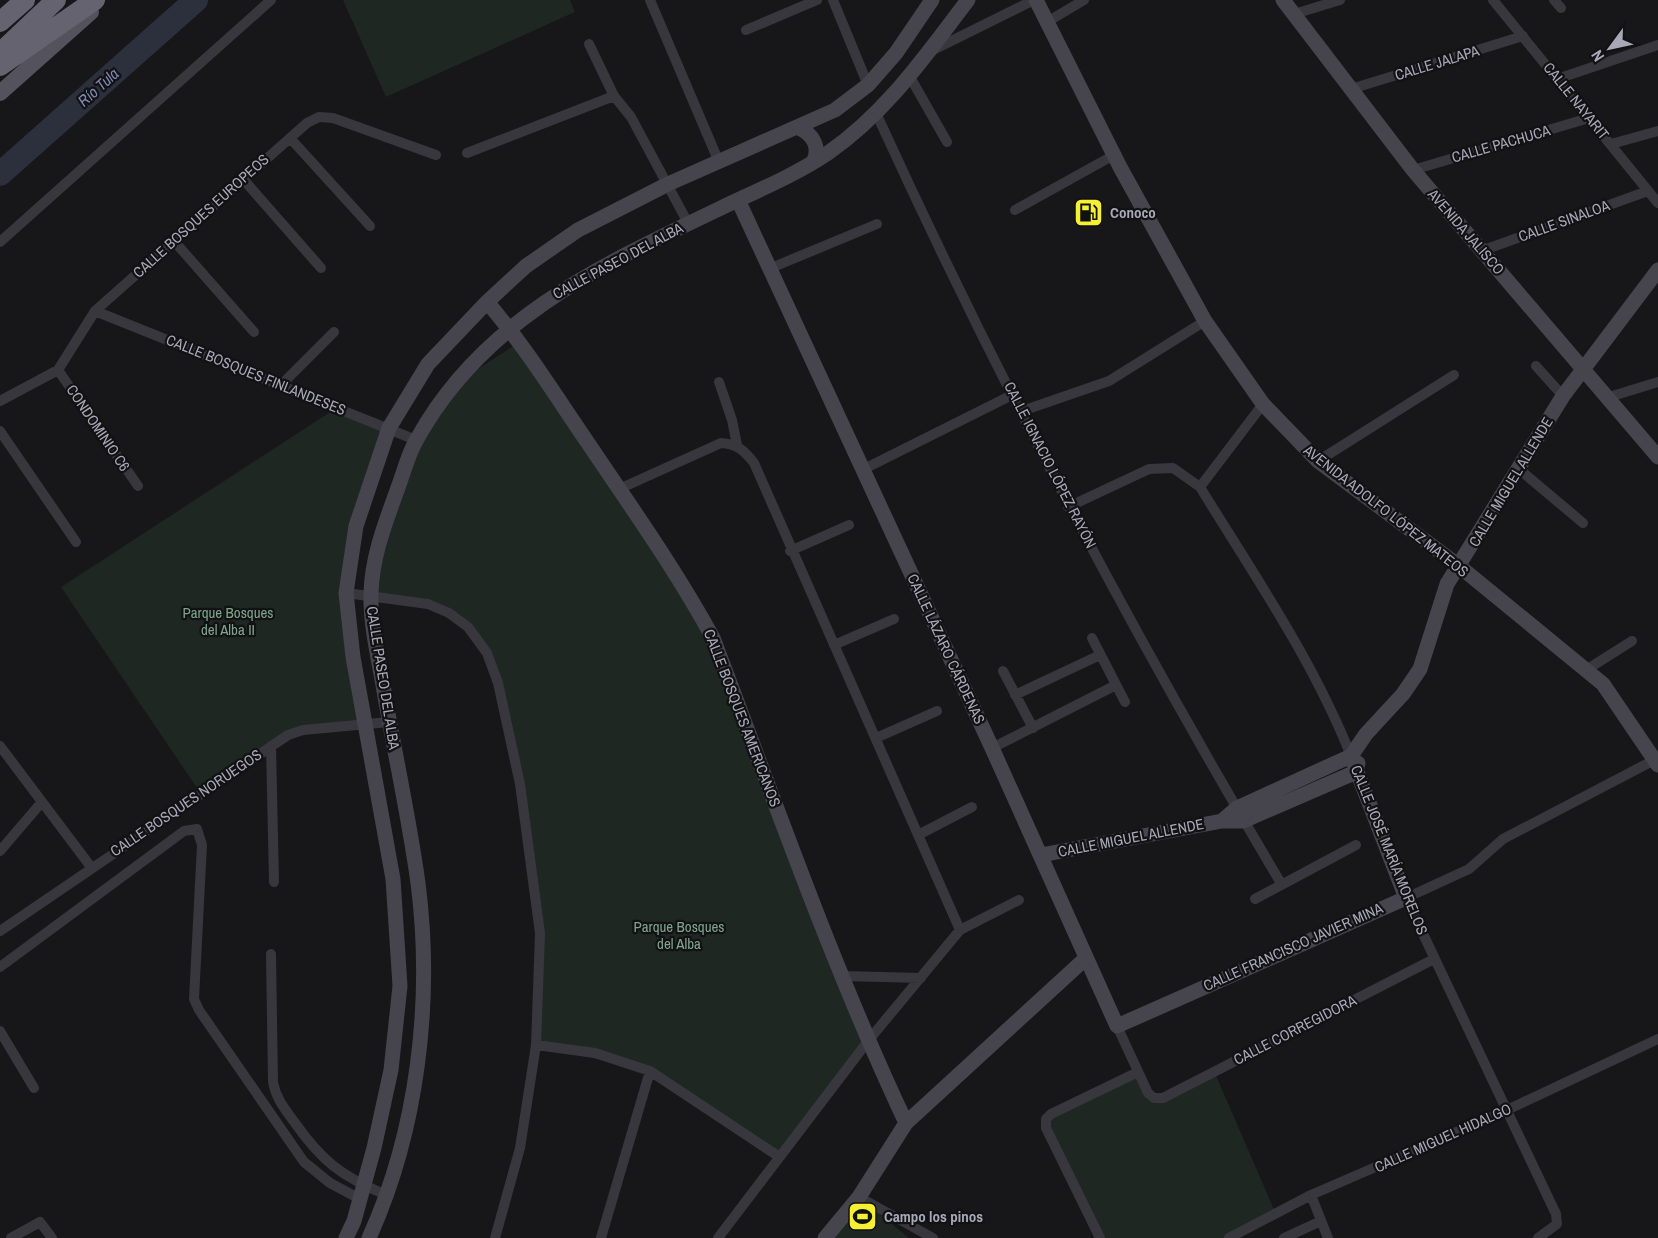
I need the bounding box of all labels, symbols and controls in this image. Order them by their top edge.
north arrow [1580,18,1640,78]
street label: CALLE JALAPA [1392,39,1482,85]
text: N [1586,46,1609,66]
street label: CALLE NAYARIT [1539,58,1614,144]
water label: Río Tula [73,63,123,111]
street label: CALLE PACHUCA [1449,119,1553,168]
street label: CALLE BOSQUES EUROPEOS [128,149,273,282]
street label: AVENIDA JALISCO [1423,184,1509,279]
street label: CALLE SINALOA [1515,194,1613,247]
fuel station icon: Conoco [1073,197,1105,229]
place label: Conoco [1110,202,1156,223]
street label: CALLE PASEO DEL ALBA [549,217,687,304]
street label: CALLE BOSQUES FINLANDESES [163,329,349,420]
street label: CALLE IGNACIO LÓPEZ RAYÓN [999,378,1102,552]
street label: CONDOMINIO C6 [62,380,135,475]
street label: CALLE MIGUEL ALLENDE [1463,413,1558,551]
street label: AVENIDA ADOLFO LÓPEZ MATEOS [1299,439,1473,582]
street label: CALLE LÁZARO CÁRDENAS [902,570,990,727]
park label: Parque Bosques del Alba II [183,602,273,640]
street label: CALLE PASEO DEL ALBA [362,605,405,752]
street label: CALLE BOSQUES AMERICANOS [699,626,786,810]
street label: CALLE BOSQUES NORUEGOS [106,744,266,861]
street label: CALLE JOSÉ MARÍA MORELOS [1346,762,1433,938]
street label: CALLE MIGUEL ALLENDE [1056,813,1206,862]
street label: CALLE FRANCISCO JAVIER MINA [1200,897,1387,996]
park label: Parque Bosques del Alba [634,916,724,954]
street label: CALLE CORREGIDORA [1230,989,1361,1070]
street label: CALLE MIGUEL HIDALGO [1371,1098,1515,1177]
sports icon: Campo los pinos [847,1201,879,1233]
place label: Campo los pinos [884,1206,983,1227]

